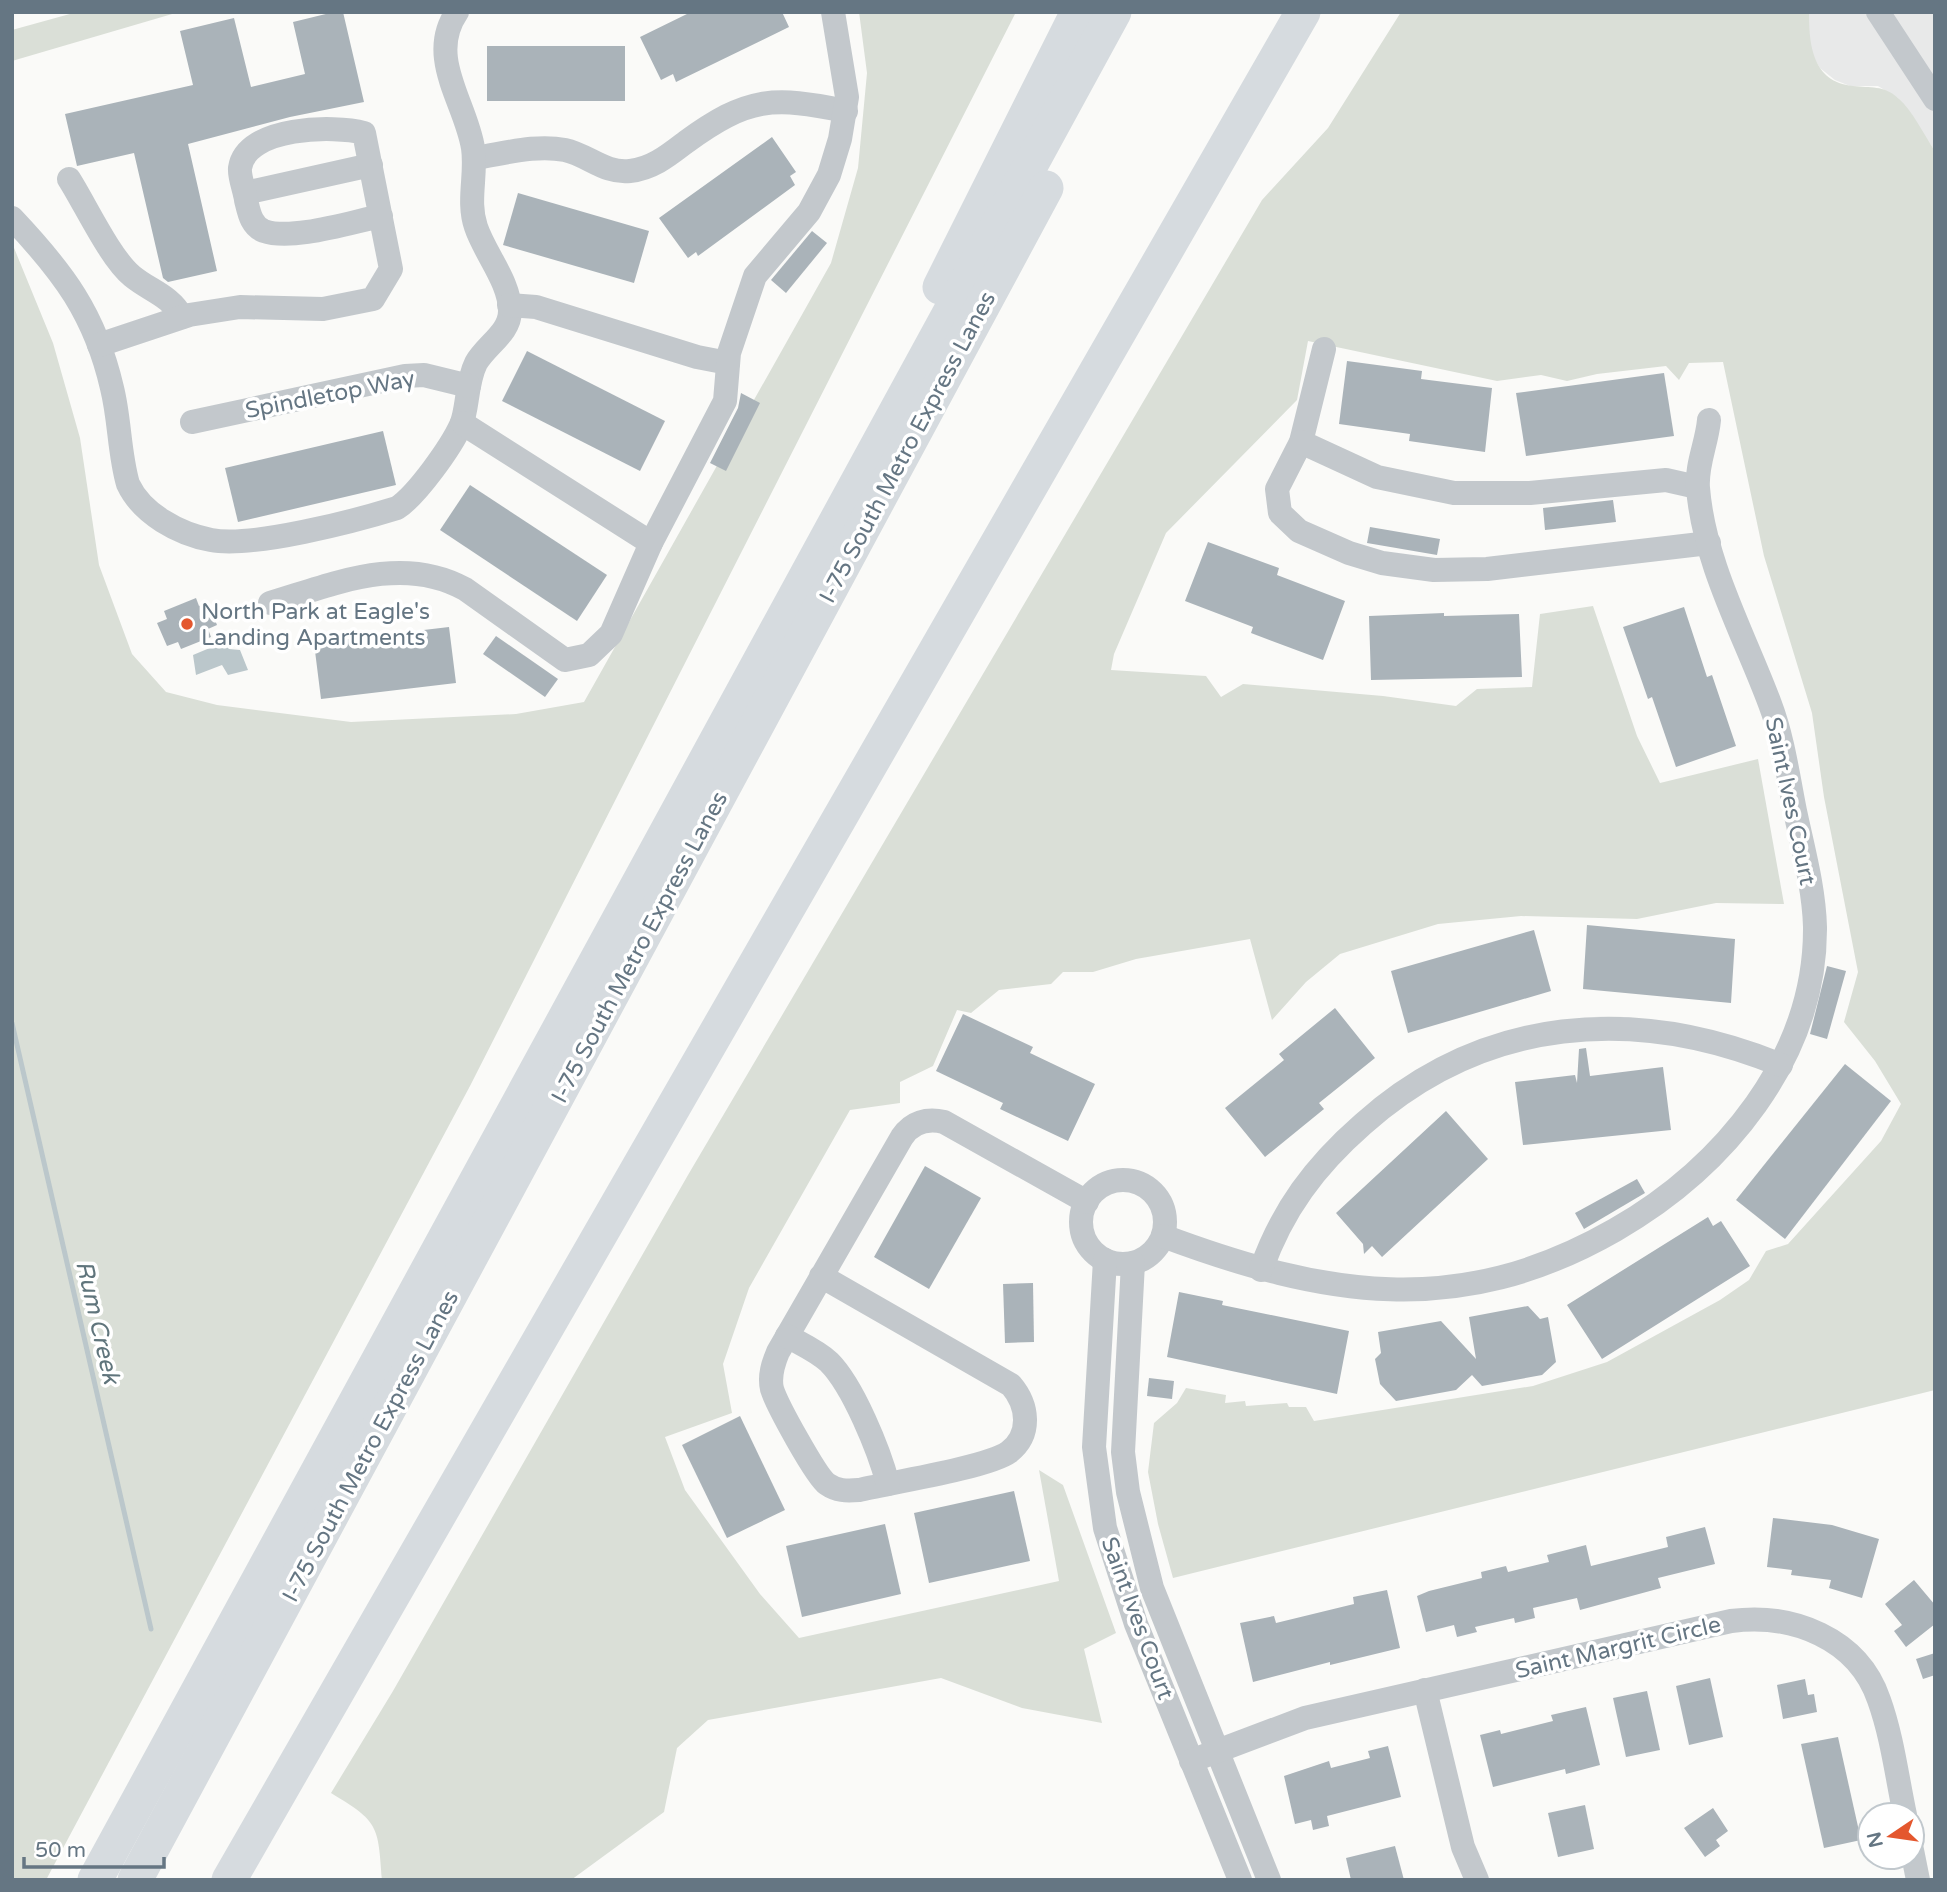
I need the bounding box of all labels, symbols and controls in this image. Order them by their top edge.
street label: I-75 South Metro Express Lanes [814,287,1002,608]
street label: Spindletop Way [243,365,417,425]
place label: North Park at Eagle's Landing Apartments [201,598,430,652]
marker: North Park at Eagle's Landing Apartments [179,616,195,632]
street label: Saint Ives Court [1759,715,1822,888]
street label: I-75 South Metro Express Lanes [546,787,734,1108]
water label: Rum Creek [69,1258,126,1388]
street label: I-75 South Metro Express Lanes [277,1286,465,1607]
street label: Saint Ives Court [1095,1533,1180,1704]
street label: Saint Margrit Circle [1513,1611,1724,1685]
north arrow [1856,1801,1926,1871]
scale bar [24,1826,164,1870]
text: N [1863,1830,1888,1850]
text: 50 m [35,1838,86,1863]

